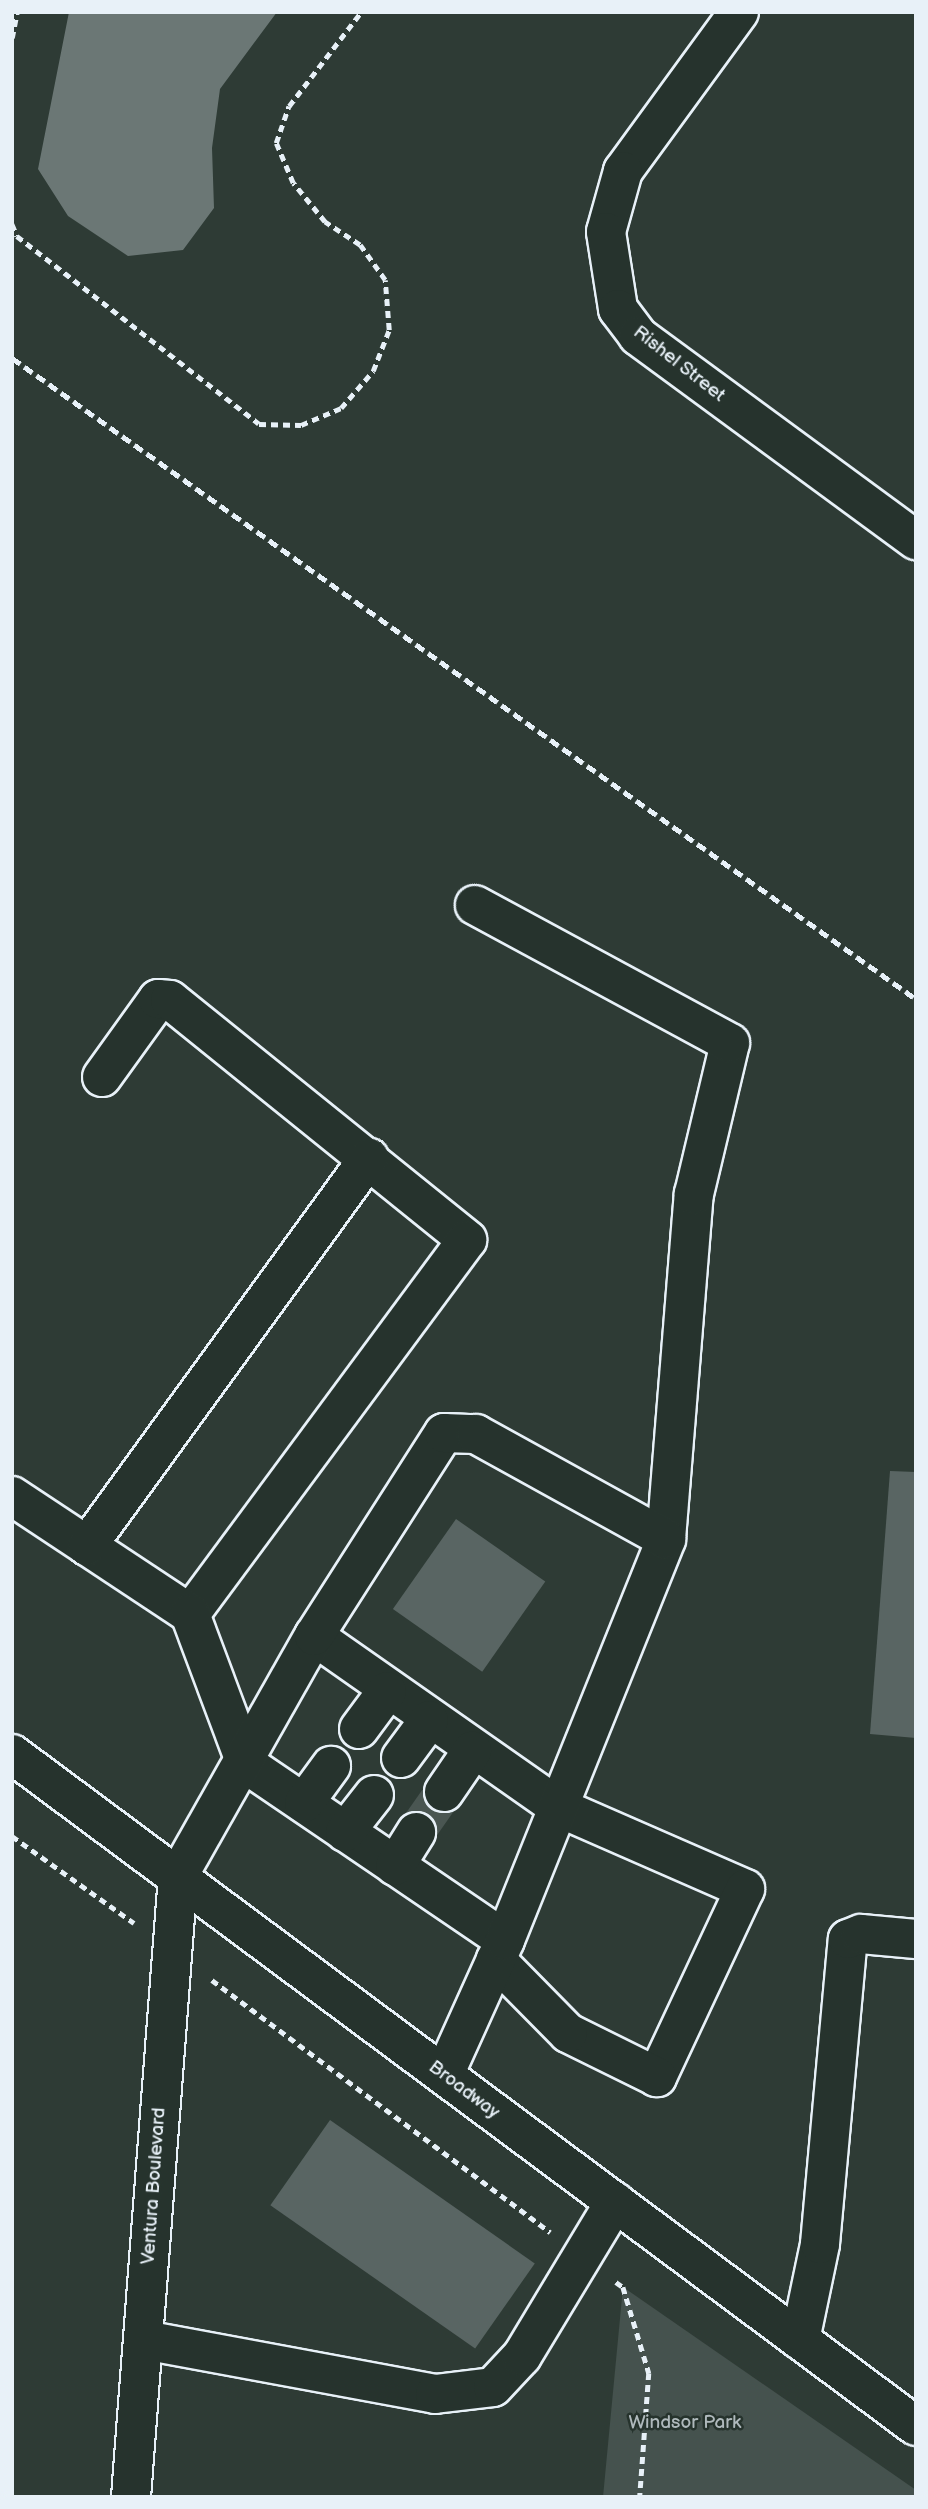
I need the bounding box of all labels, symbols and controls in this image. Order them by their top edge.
street label: Rishel Street [628,321,730,407]
street label: Broadway [424,2056,504,2124]
street label: Ventura Boulevard [137,2107,171,2265]
park label: Windsor Park [629,2412,741,2434]

